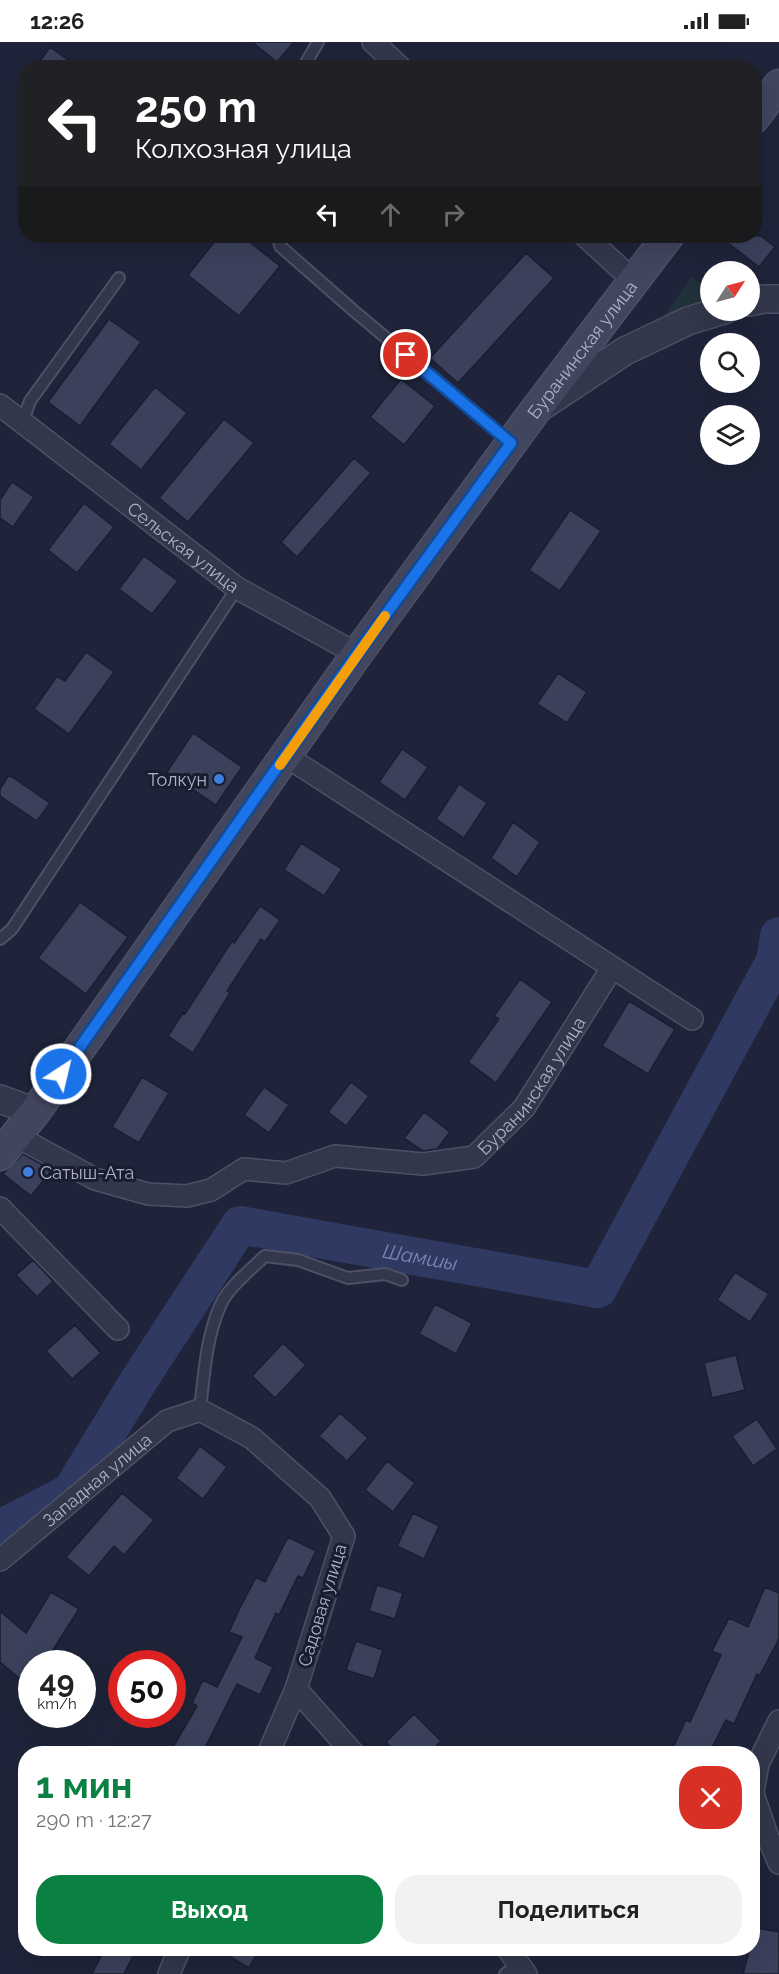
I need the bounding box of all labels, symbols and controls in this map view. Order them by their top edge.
text: 12:26 [30,8,84,34]
text: 250 m [135,83,257,132]
icon: left [36,84,114,162]
text: Колхозная улица [135,133,352,164]
icon: left [311,198,344,231]
icon: ahead [374,198,407,231]
icon: right [437,198,470,231]
north arrow [700,261,760,321]
map controls [700,261,760,465]
street label: Буранинская улица [523,276,641,422]
pin [380,329,431,380]
button: search [700,333,760,393]
icon: arrive [389,338,422,371]
button: layers [700,405,760,465]
street label: Сельская улица [124,497,244,596]
place label: Толкун [147,769,207,790]
marker: Толкун [212,772,226,786]
street label: Буранинская улица [473,1013,589,1159]
position arrow [29,1042,93,1106]
place label: Сатыш-Ата [40,1162,134,1183]
marker: Сатыш-Ата [21,1165,35,1179]
water label: Шамшы [381,1239,459,1276]
street label: Западная улица [38,1428,155,1531]
street label: Садовая улица [293,1541,351,1669]
speed limit sign: 50 [108,1650,186,1728]
text: 49 [40,1664,74,1699]
text: km/h [37,1695,77,1713]
text: 1 мин [36,1764,132,1806]
button: close [679,1766,742,1829]
text: 290 m · 12:27 [36,1808,152,1832]
button: Выход [36,1875,383,1944]
button: Поделиться [395,1875,742,1944]

